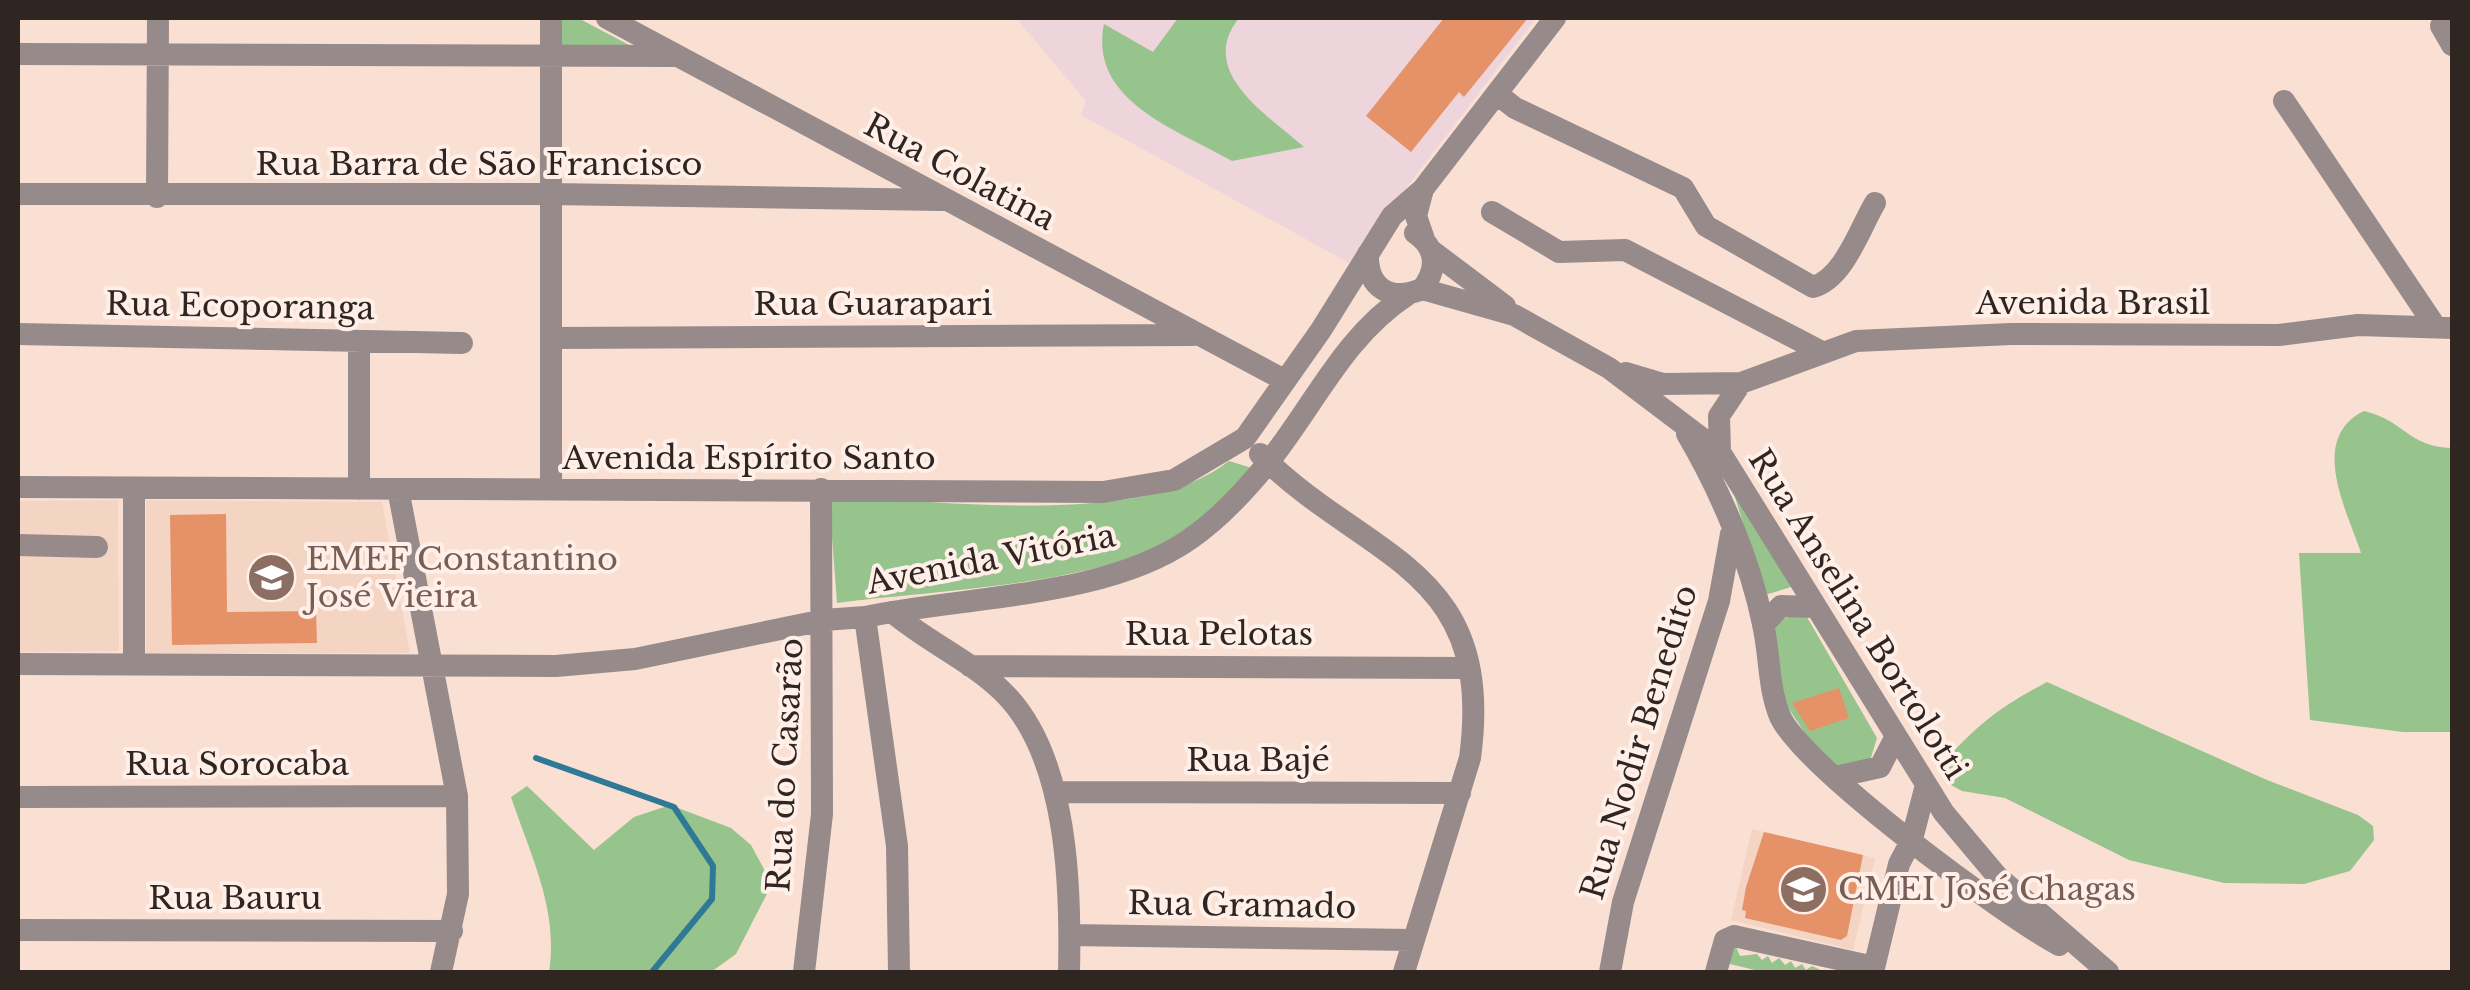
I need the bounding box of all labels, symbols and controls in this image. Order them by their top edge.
street label: Rua Colatina [858,105,1063,239]
street label: Rua Barra de São Francisco [255,144,703,184]
street label: Avenida Brasil [1975,283,2210,323]
street label: Rua Ecoporanga [105,284,375,328]
street label: Rua Guarapari [754,284,993,324]
street label: Avenida Espírito Santo [561,438,936,478]
street label: Rua Anselina Bortolotti [1740,442,1976,787]
street label: Avenida Vitória [862,515,1119,603]
place label: EMEF Constantino José Vieira [302,539,618,616]
school or university icon: EMEF Constantino José Vieira [245,551,297,603]
street label: Rua Nodir Benedito [1572,580,1706,904]
street label: Rua Pelotas [1125,614,1313,654]
street label: Rua do Casarão [758,637,812,893]
street label: Rua Bajé [1186,740,1330,780]
street label: Rua Sorocaba [125,744,349,784]
school or university icon: CMEI José Chagas [1777,863,1829,915]
place label: CMEI José Chagas [1838,869,2136,909]
street label: Rua Bauru [148,878,322,918]
street label: Rua Gramado [1127,883,1357,927]

